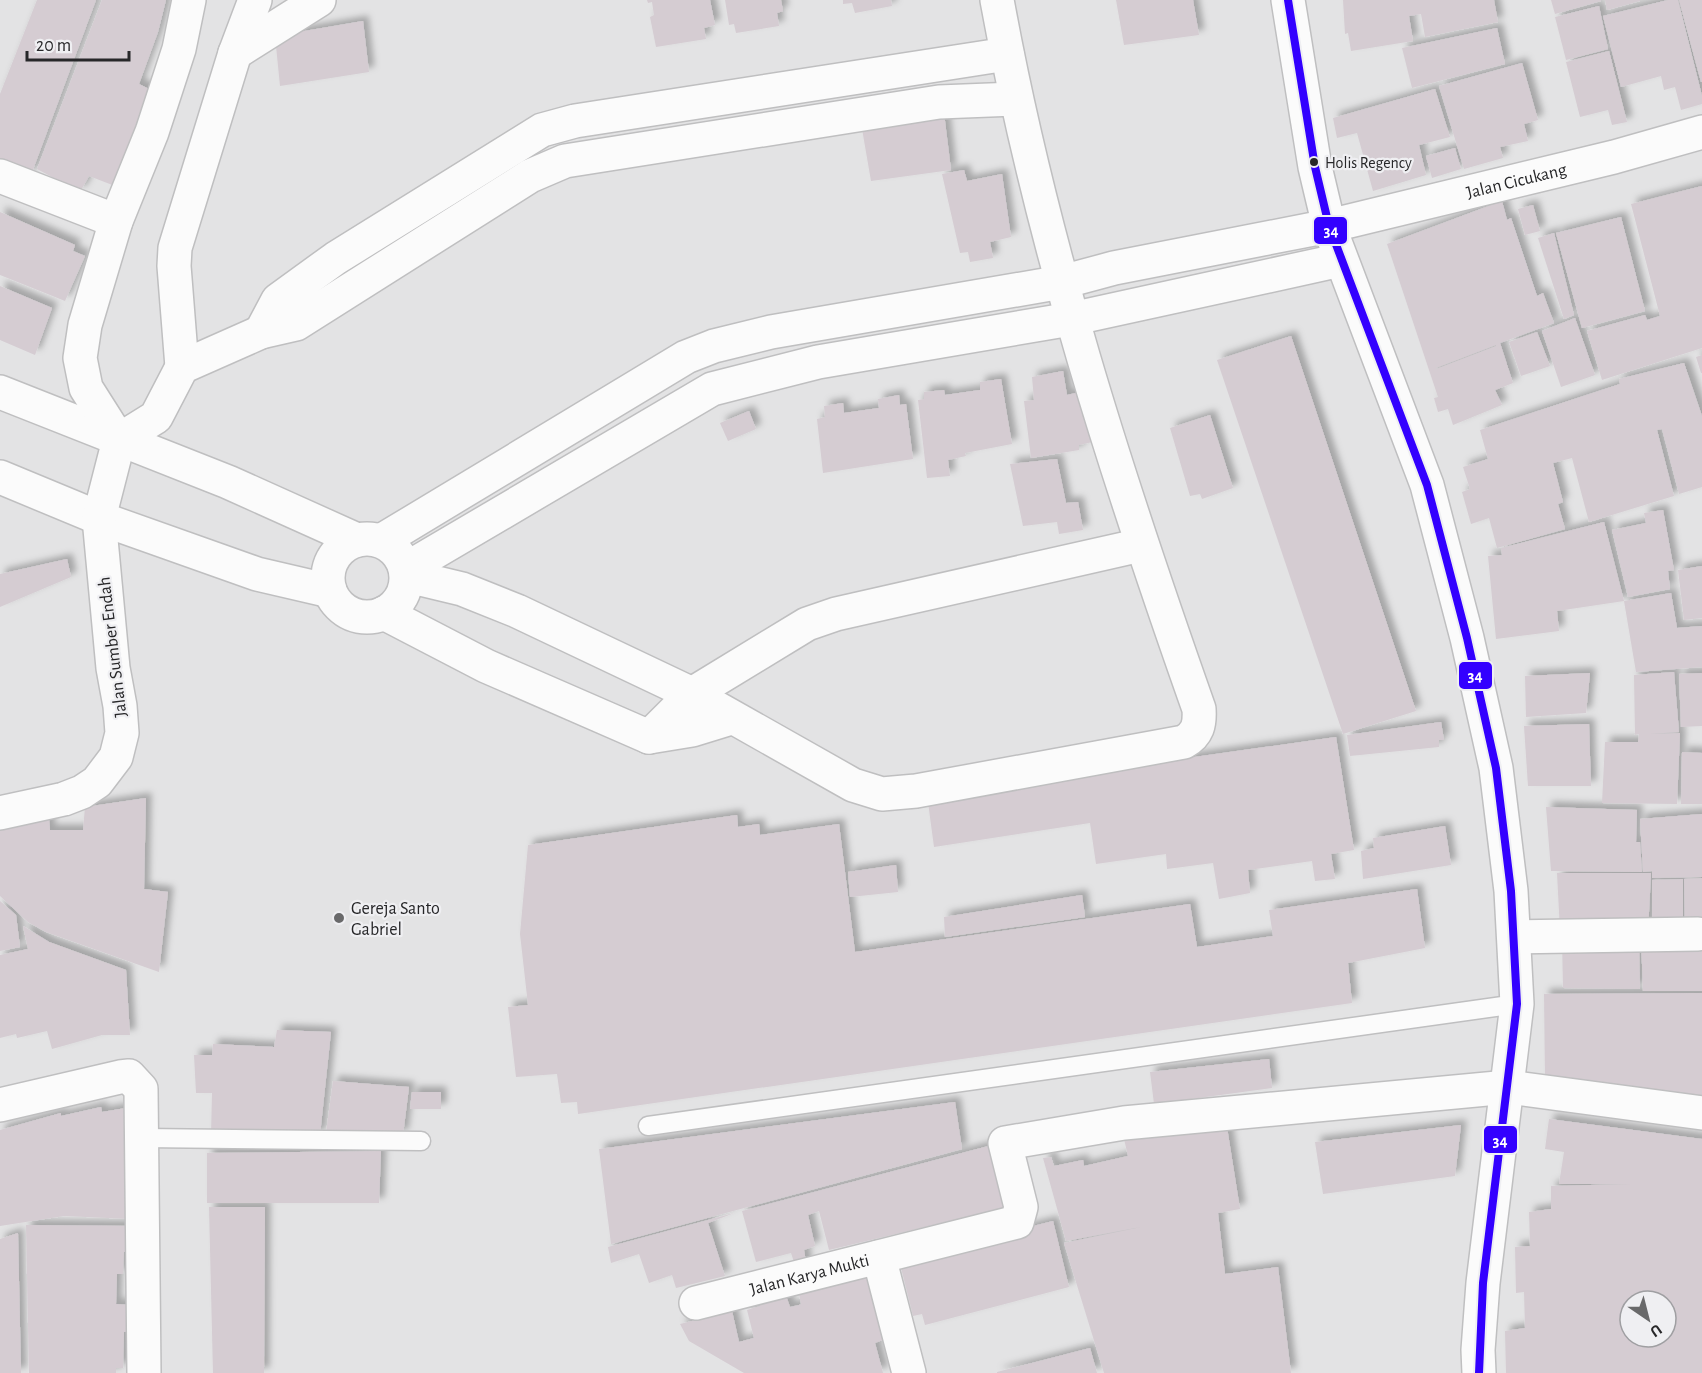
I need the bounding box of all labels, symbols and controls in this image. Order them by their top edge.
scale bar [27,24,129,62]
text: 20 m [36,37,71,55]
place label: Holis Regency [1325,155,1412,172]
marker: Holis Regency [1308,156,1320,168]
street label: Jalan Cicukang [1465,161,1569,202]
line badge: 34 [1313,216,1348,245]
text: 34 [1324,223,1338,239]
street label: Jalan Sumber Endah [95,576,131,718]
line badge: 34 [1458,661,1493,690]
text: 34 [1468,668,1482,684]
place label: Gereja Santo Gabriel [351,900,440,939]
marker: Gereja Santo Gabriel [332,911,346,925]
line badge: 34 [1483,1125,1518,1154]
text: 34 [1493,1133,1507,1149]
street label: Jalan Karya Mukti [748,1252,871,1299]
north arrow [1618,1289,1678,1349]
text: U [1647,1321,1665,1340]

